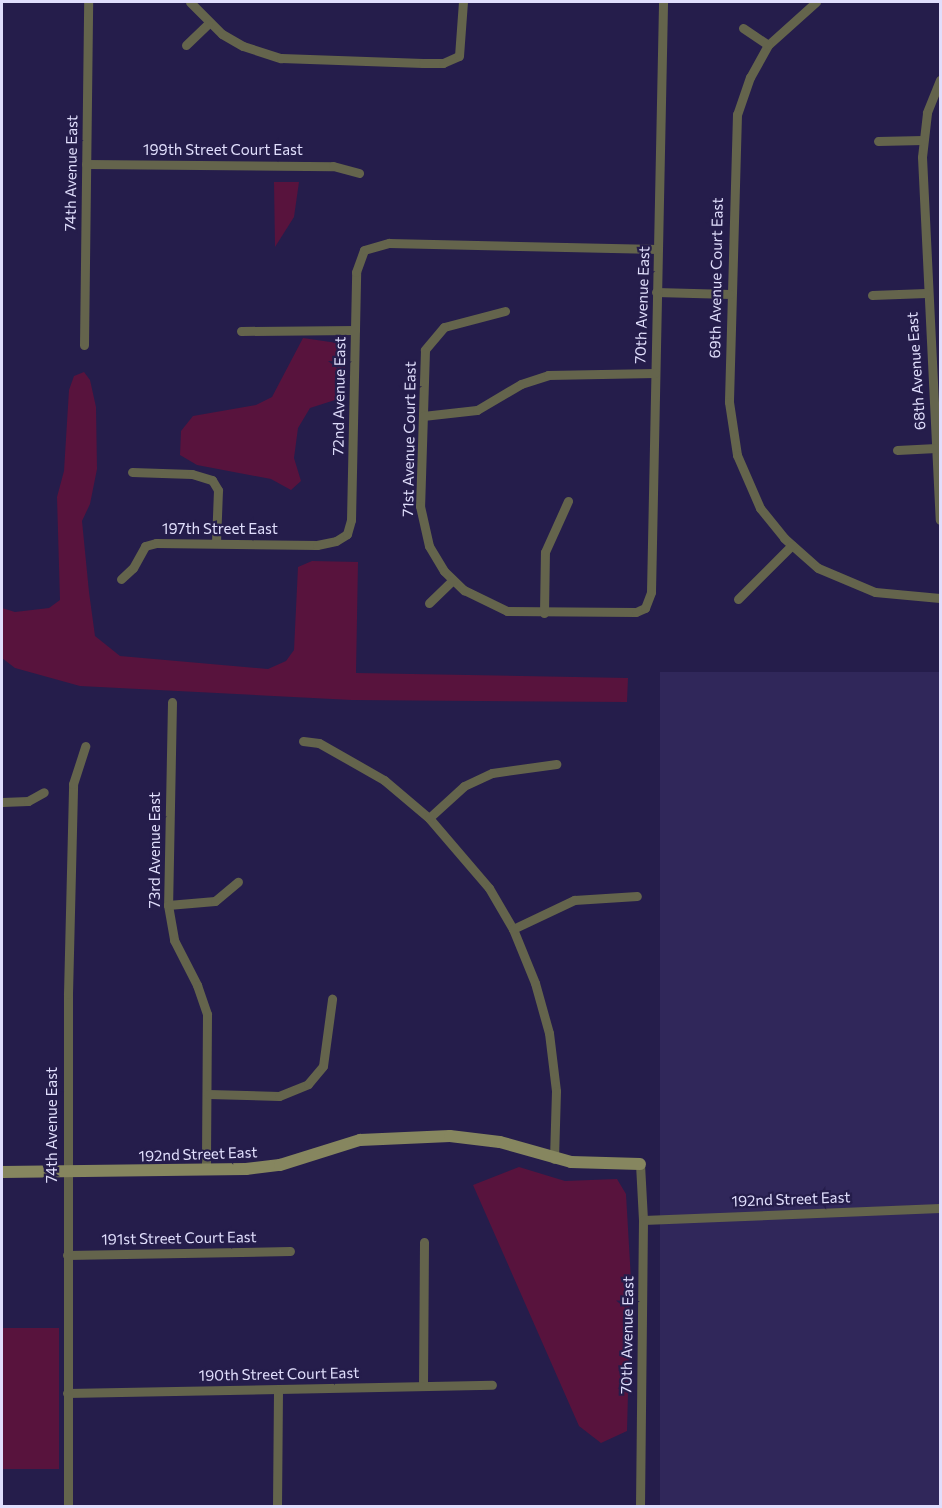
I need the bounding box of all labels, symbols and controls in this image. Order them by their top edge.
street label: 74th Avenue East [61,115,81,231]
street label: 199th Street Court East [143,141,303,159]
street label: 69th Avenue Court East [706,197,726,359]
street label: 70th Avenue East [631,246,653,364]
street label: 68th Avenue East [903,311,929,431]
street label: 72nd Avenue East [329,336,349,456]
street label: 71st Avenue Court East [399,361,419,517]
street label: 197th Street East [162,520,278,538]
street label: 73rd Avenue East [146,792,164,908]
street label: 74th Avenue East [43,1067,61,1183]
street label: 192nd Street East [138,1143,258,1165]
street label: 192nd Street East [731,1188,851,1210]
street label: 191st Street Court East [101,1228,257,1248]
street label: 70th Avenue East [617,1276,637,1394]
street label: 190th Street Court East [199,1364,359,1384]

